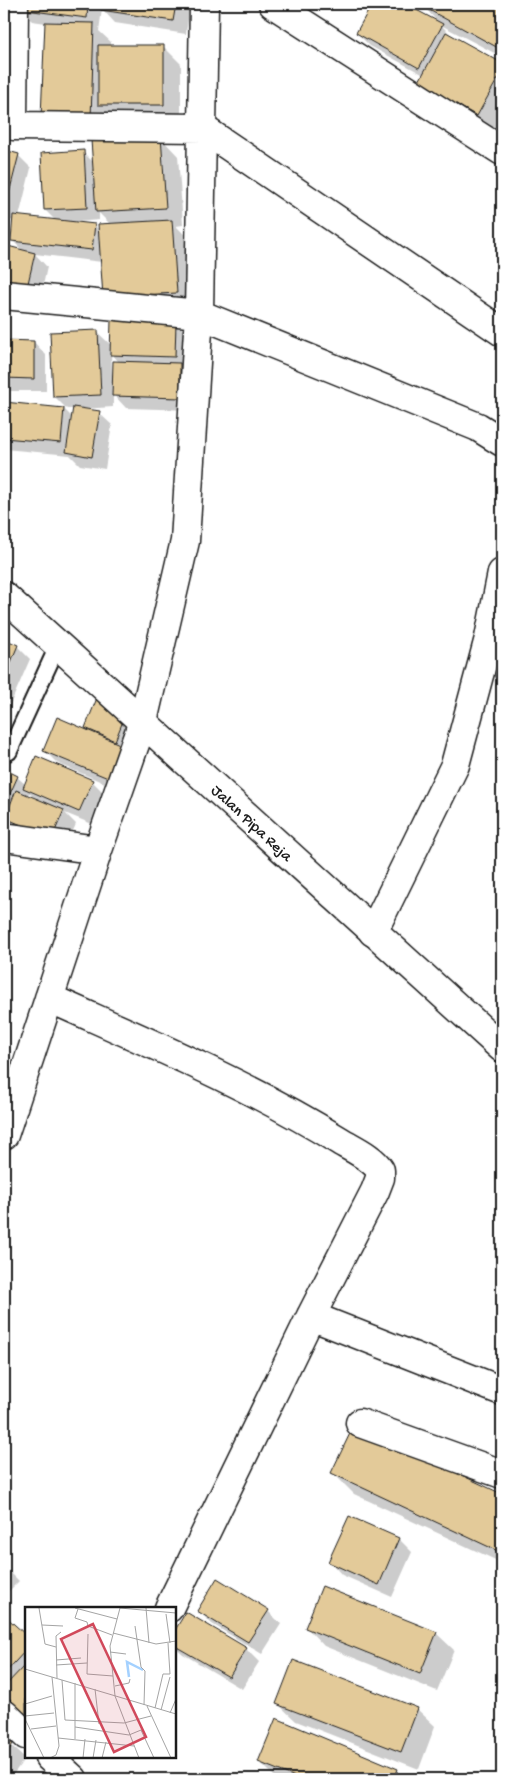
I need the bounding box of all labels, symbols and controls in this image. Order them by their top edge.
street label: Jalan Pipa Reja [206,782,296,868]
inset map [25,1607,176,1758]

